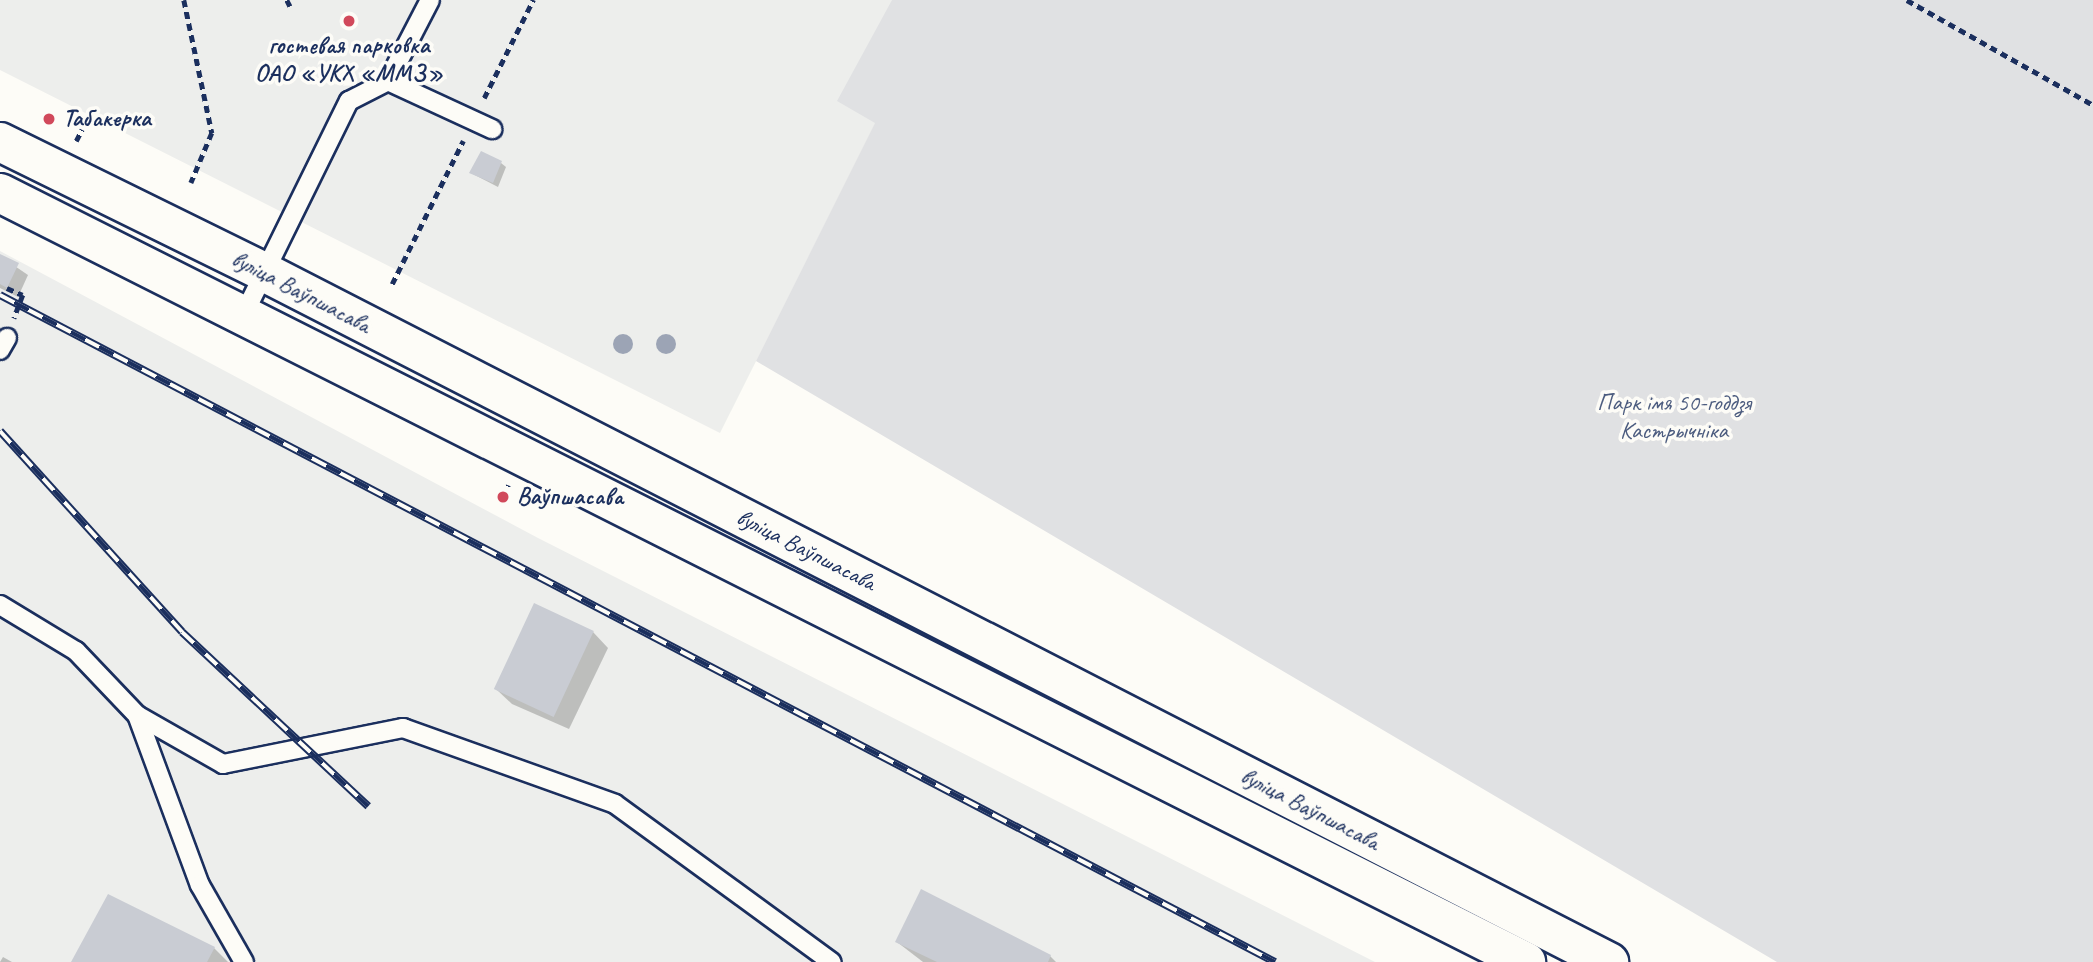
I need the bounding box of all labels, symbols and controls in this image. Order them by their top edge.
marker: гостевая парковка ОАО «УКХ «ММЗ» [341,13,357,29]
place label: гостевая парковка ОАО «УКХ «ММЗ» [255,32,443,88]
place label: Табакерка [63,105,151,133]
marker: Табакерка [41,111,57,127]
street label: вуліца Ваўпшасава [226,244,376,340]
park label: Парк імя 50-годдзя Кастрычніка [1597,389,1751,445]
place label: Ваўпшасава [517,483,623,511]
marker: Ваўпшасава [495,489,511,505]
street label: вуліца Ваўпшасава [731,502,881,598]
street label: вуліца Ваўпшасава [1235,761,1385,857]

